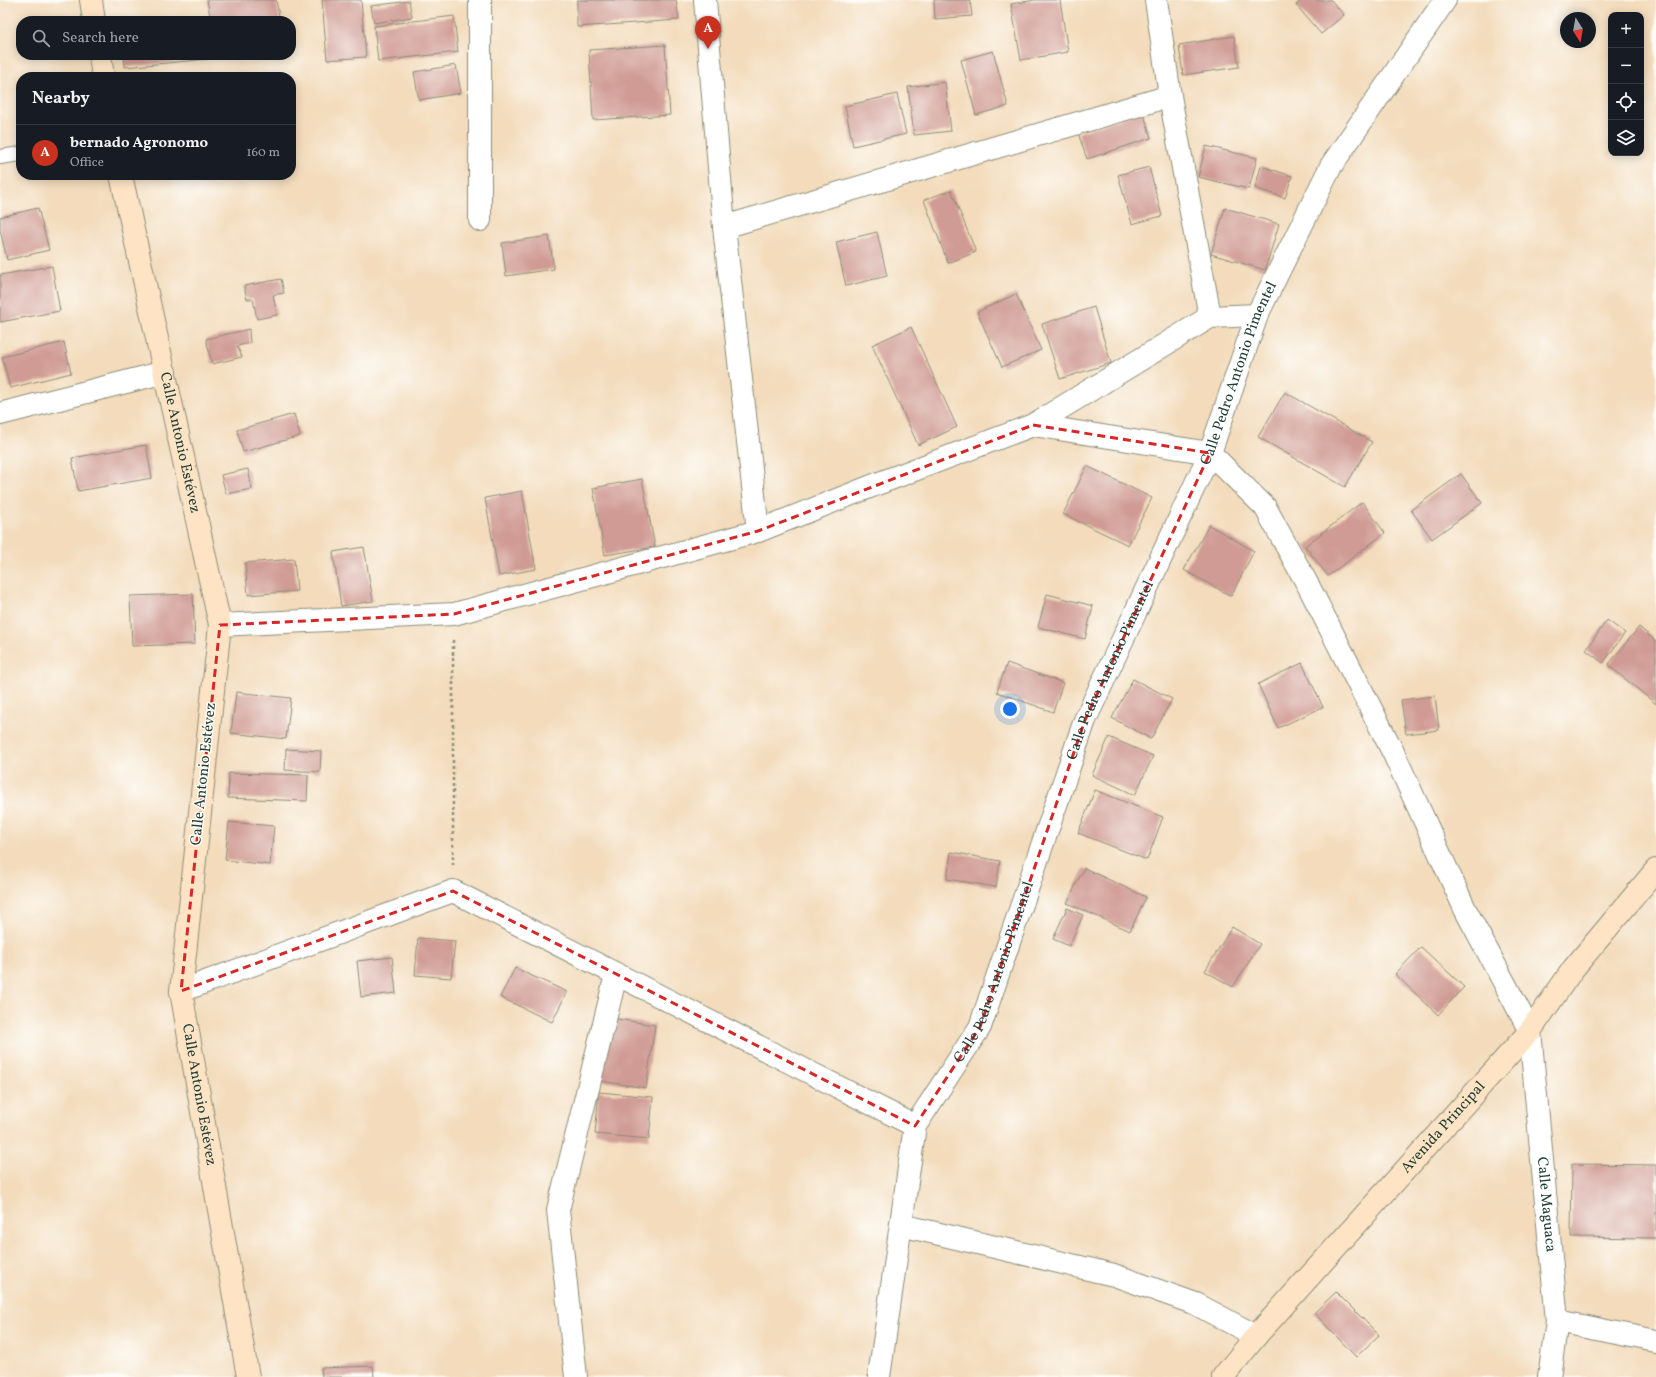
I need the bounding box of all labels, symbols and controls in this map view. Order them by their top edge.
north arrow [1560,12,1596,48]
map controls [1608,12,1644,156]
button: + [1608,12,1644,48]
search box [16,16,296,60]
pin: A [695,16,721,49]
icon: search [30,27,52,49]
text: Search here [62,28,139,49]
button: − [1608,48,1644,84]
button: locate [1608,84,1644,120]
text: Nearby [32,87,90,110]
button: layers [1608,120,1644,156]
text: bernado Agronomo [70,133,208,154]
text: A [40,144,50,162]
text: 160 m [246,144,280,162]
text: Office [70,154,104,172]
street label: Calle Pedro Antonio Pimentel [1195,278,1282,469]
street label: Calle Antonio Estévez [154,370,206,515]
street label: Calle Pedro Antonio Pimentel [1062,577,1159,763]
your location [1000,699,1020,719]
street label: Calle Antonio Estévez [186,702,222,846]
street label: Calle Pedro Antonio Pimentel [949,879,1039,1067]
street label: Calle Antonio Estévez [176,1022,222,1167]
street label: Avenida Principal [1396,1077,1490,1178]
street label: Calle Maguaca [1531,1156,1561,1253]

